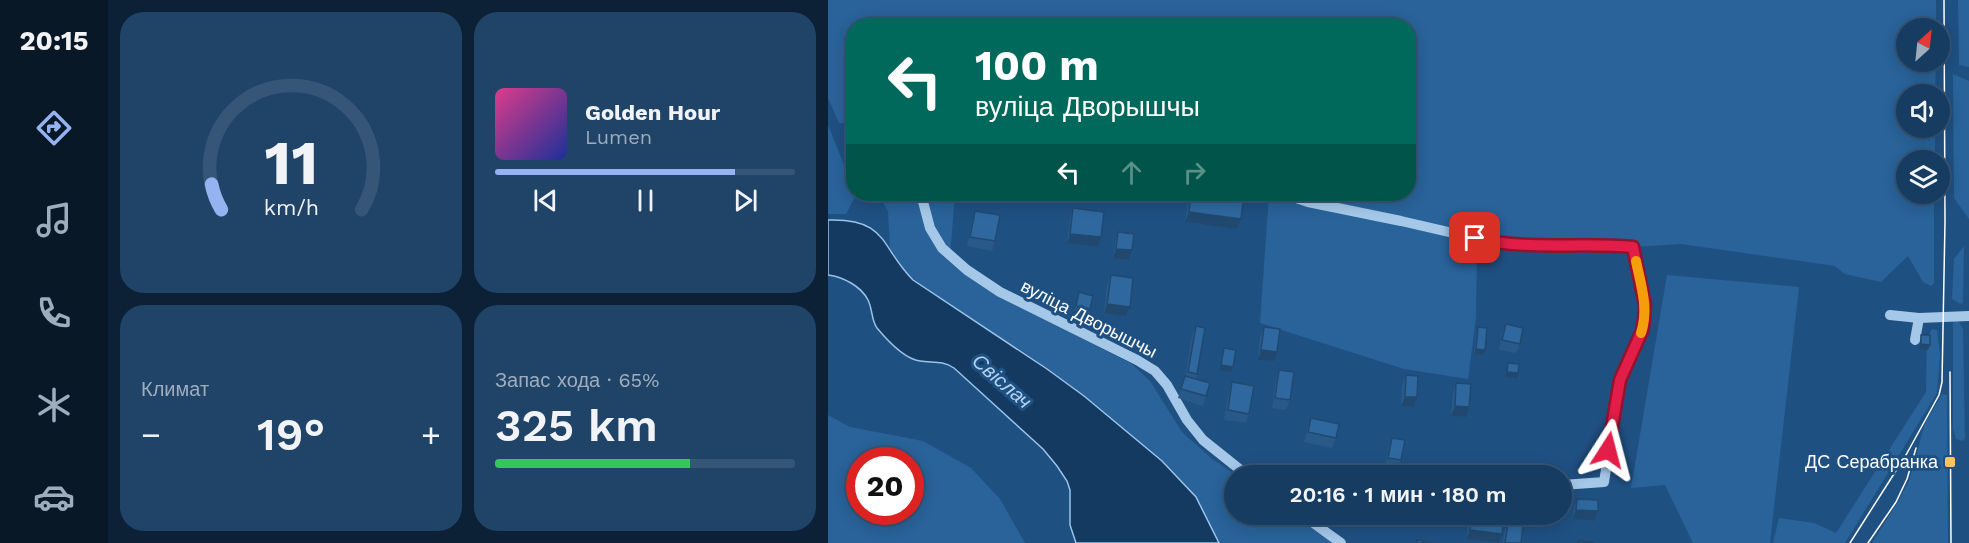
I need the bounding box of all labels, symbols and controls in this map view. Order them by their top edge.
north arrow [1896,18,1950,72]
map controls [1896,18,1950,204]
text: 20:15 [19,25,89,57]
text: 100 m [975,41,1099,90]
icon: left [876,42,954,120]
button: sound [1896,84,1950,138]
text: вуліца Дворышчы [975,91,1200,123]
text: Golden Hour [585,100,720,125]
icon: directions [33,107,75,149]
text: Lumen [585,125,652,149]
text: 11 [264,126,318,199]
button: layers [1896,150,1950,204]
icon: left [1052,156,1085,189]
icon: ahead [1115,156,1148,189]
icon: right [1178,156,1211,189]
icon: previous [529,184,562,217]
icon: pause [629,184,662,217]
icon: next [729,184,762,217]
text: km/h [263,195,319,220]
icon: music [33,199,75,241]
pin [1449,212,1500,263]
icon: arrive [1458,221,1491,254]
street label: вуліца Дворышчы [1018,275,1161,362]
icon: phone [33,292,75,334]
water label: Свіслач [967,349,1037,413]
text: Запас хода · 65% [495,368,659,392]
text: Климат [141,377,209,401]
icon: climate [33,384,75,426]
text: 325 km [495,399,658,452]
text: 19° [257,408,325,461]
text: − [141,415,161,454]
text: + [421,415,441,454]
position arrow [1576,418,1640,482]
speed limit sign: 20 [846,447,924,525]
place label: ДС Серабранка [1805,451,1939,472]
marker: ДС Серабранка [1943,455,1957,469]
icon: car [33,476,75,518]
text: 20:16 · 1 мин · 180 m [1289,482,1507,507]

